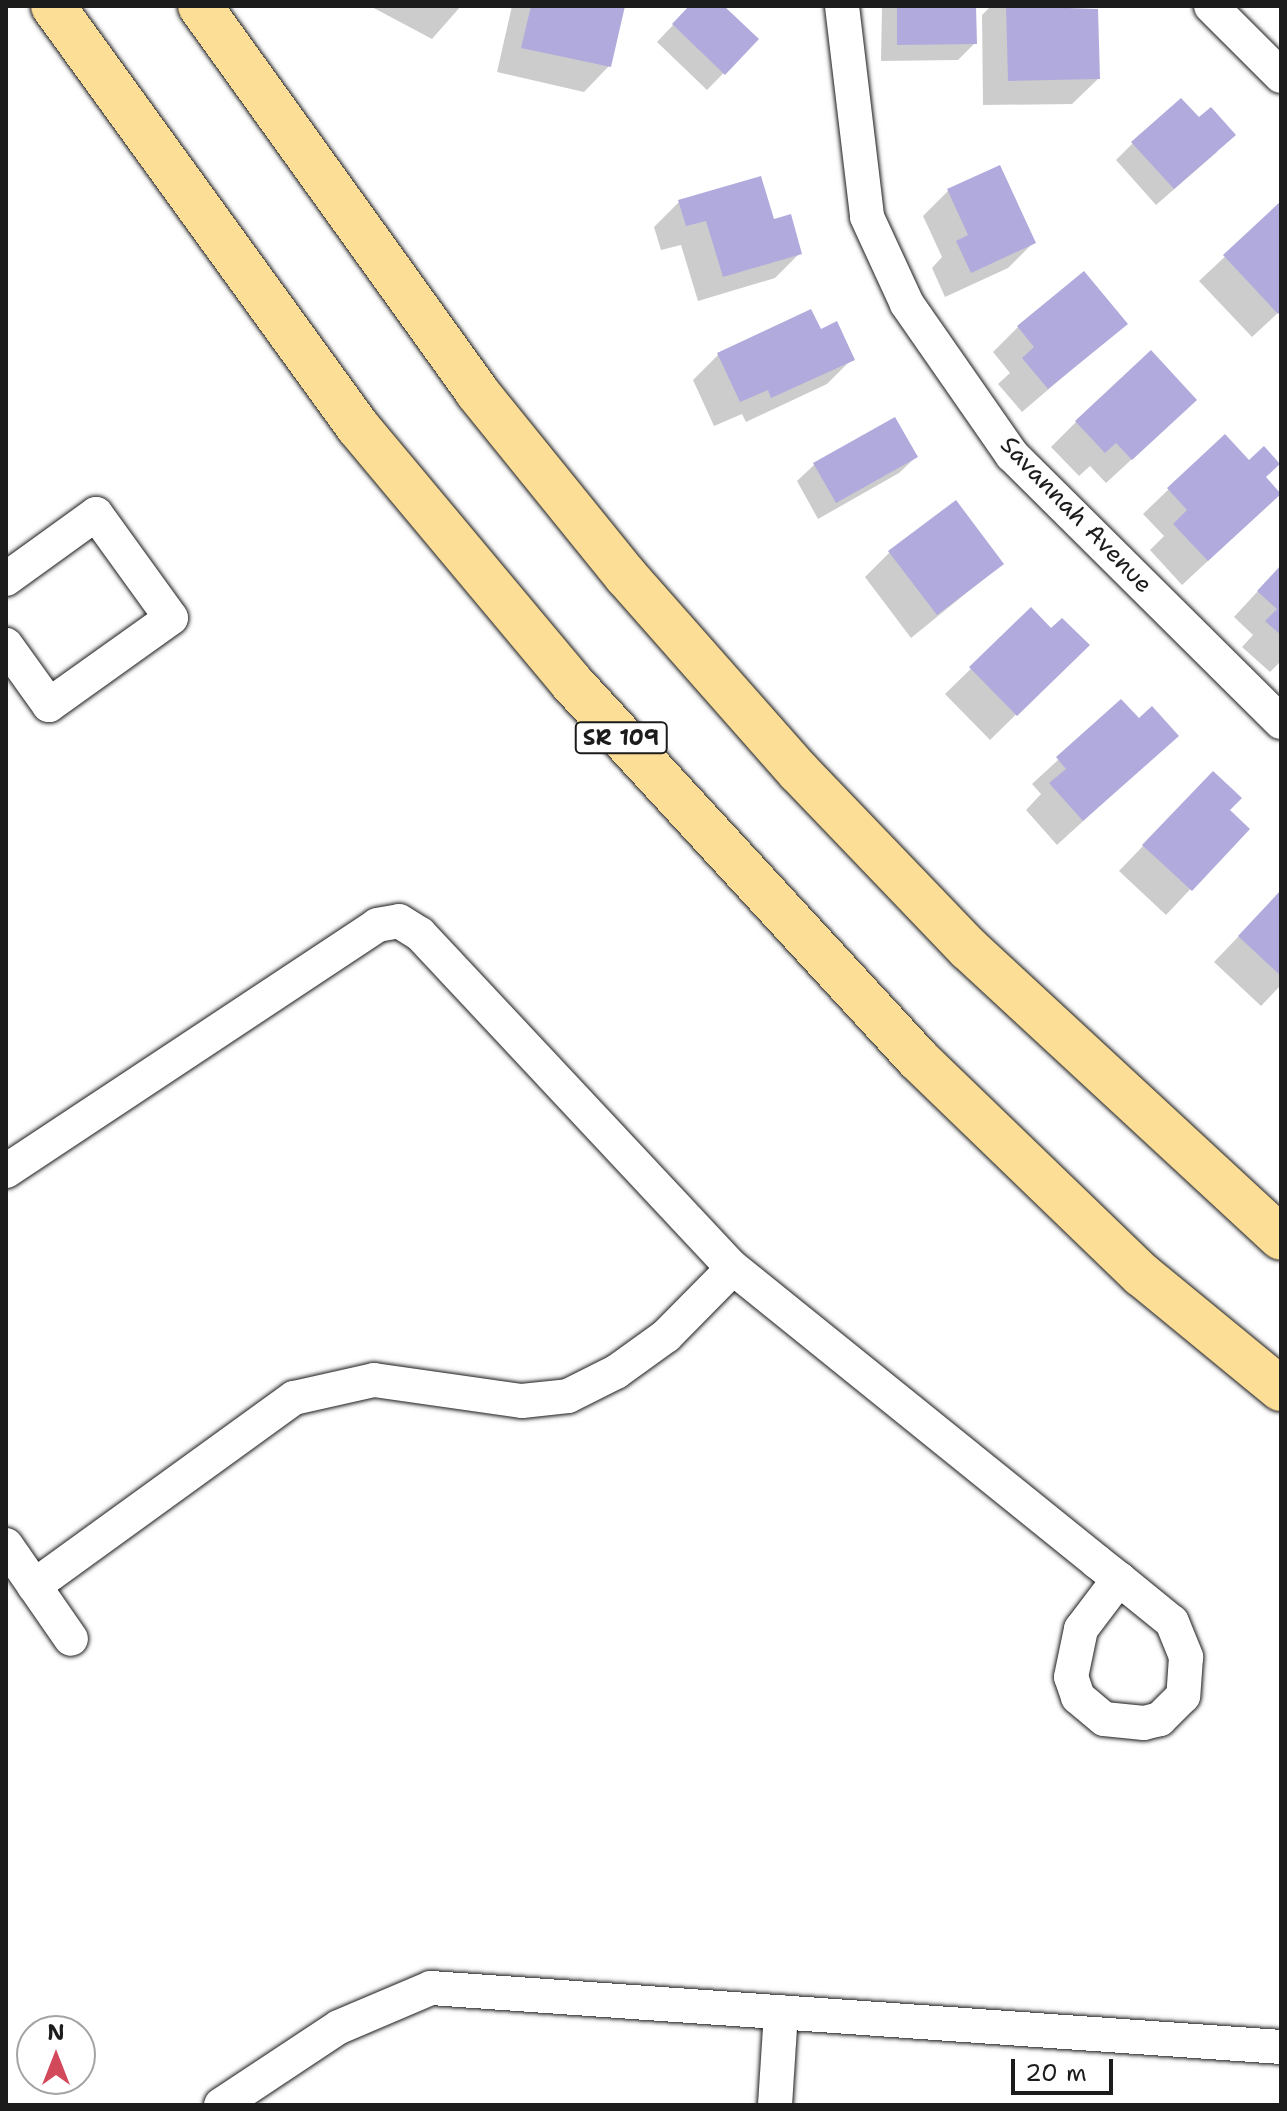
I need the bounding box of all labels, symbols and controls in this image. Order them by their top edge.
street label: Savannah Avenue [994,431,1158,599]
road number: SR 109 [573,720,669,756]
north arrow [16,2015,96,2095]
text: N [47,2018,65,2047]
scale bar [1015,2043,1117,2093]
text: 20 m [1025,2057,1087,2089]

